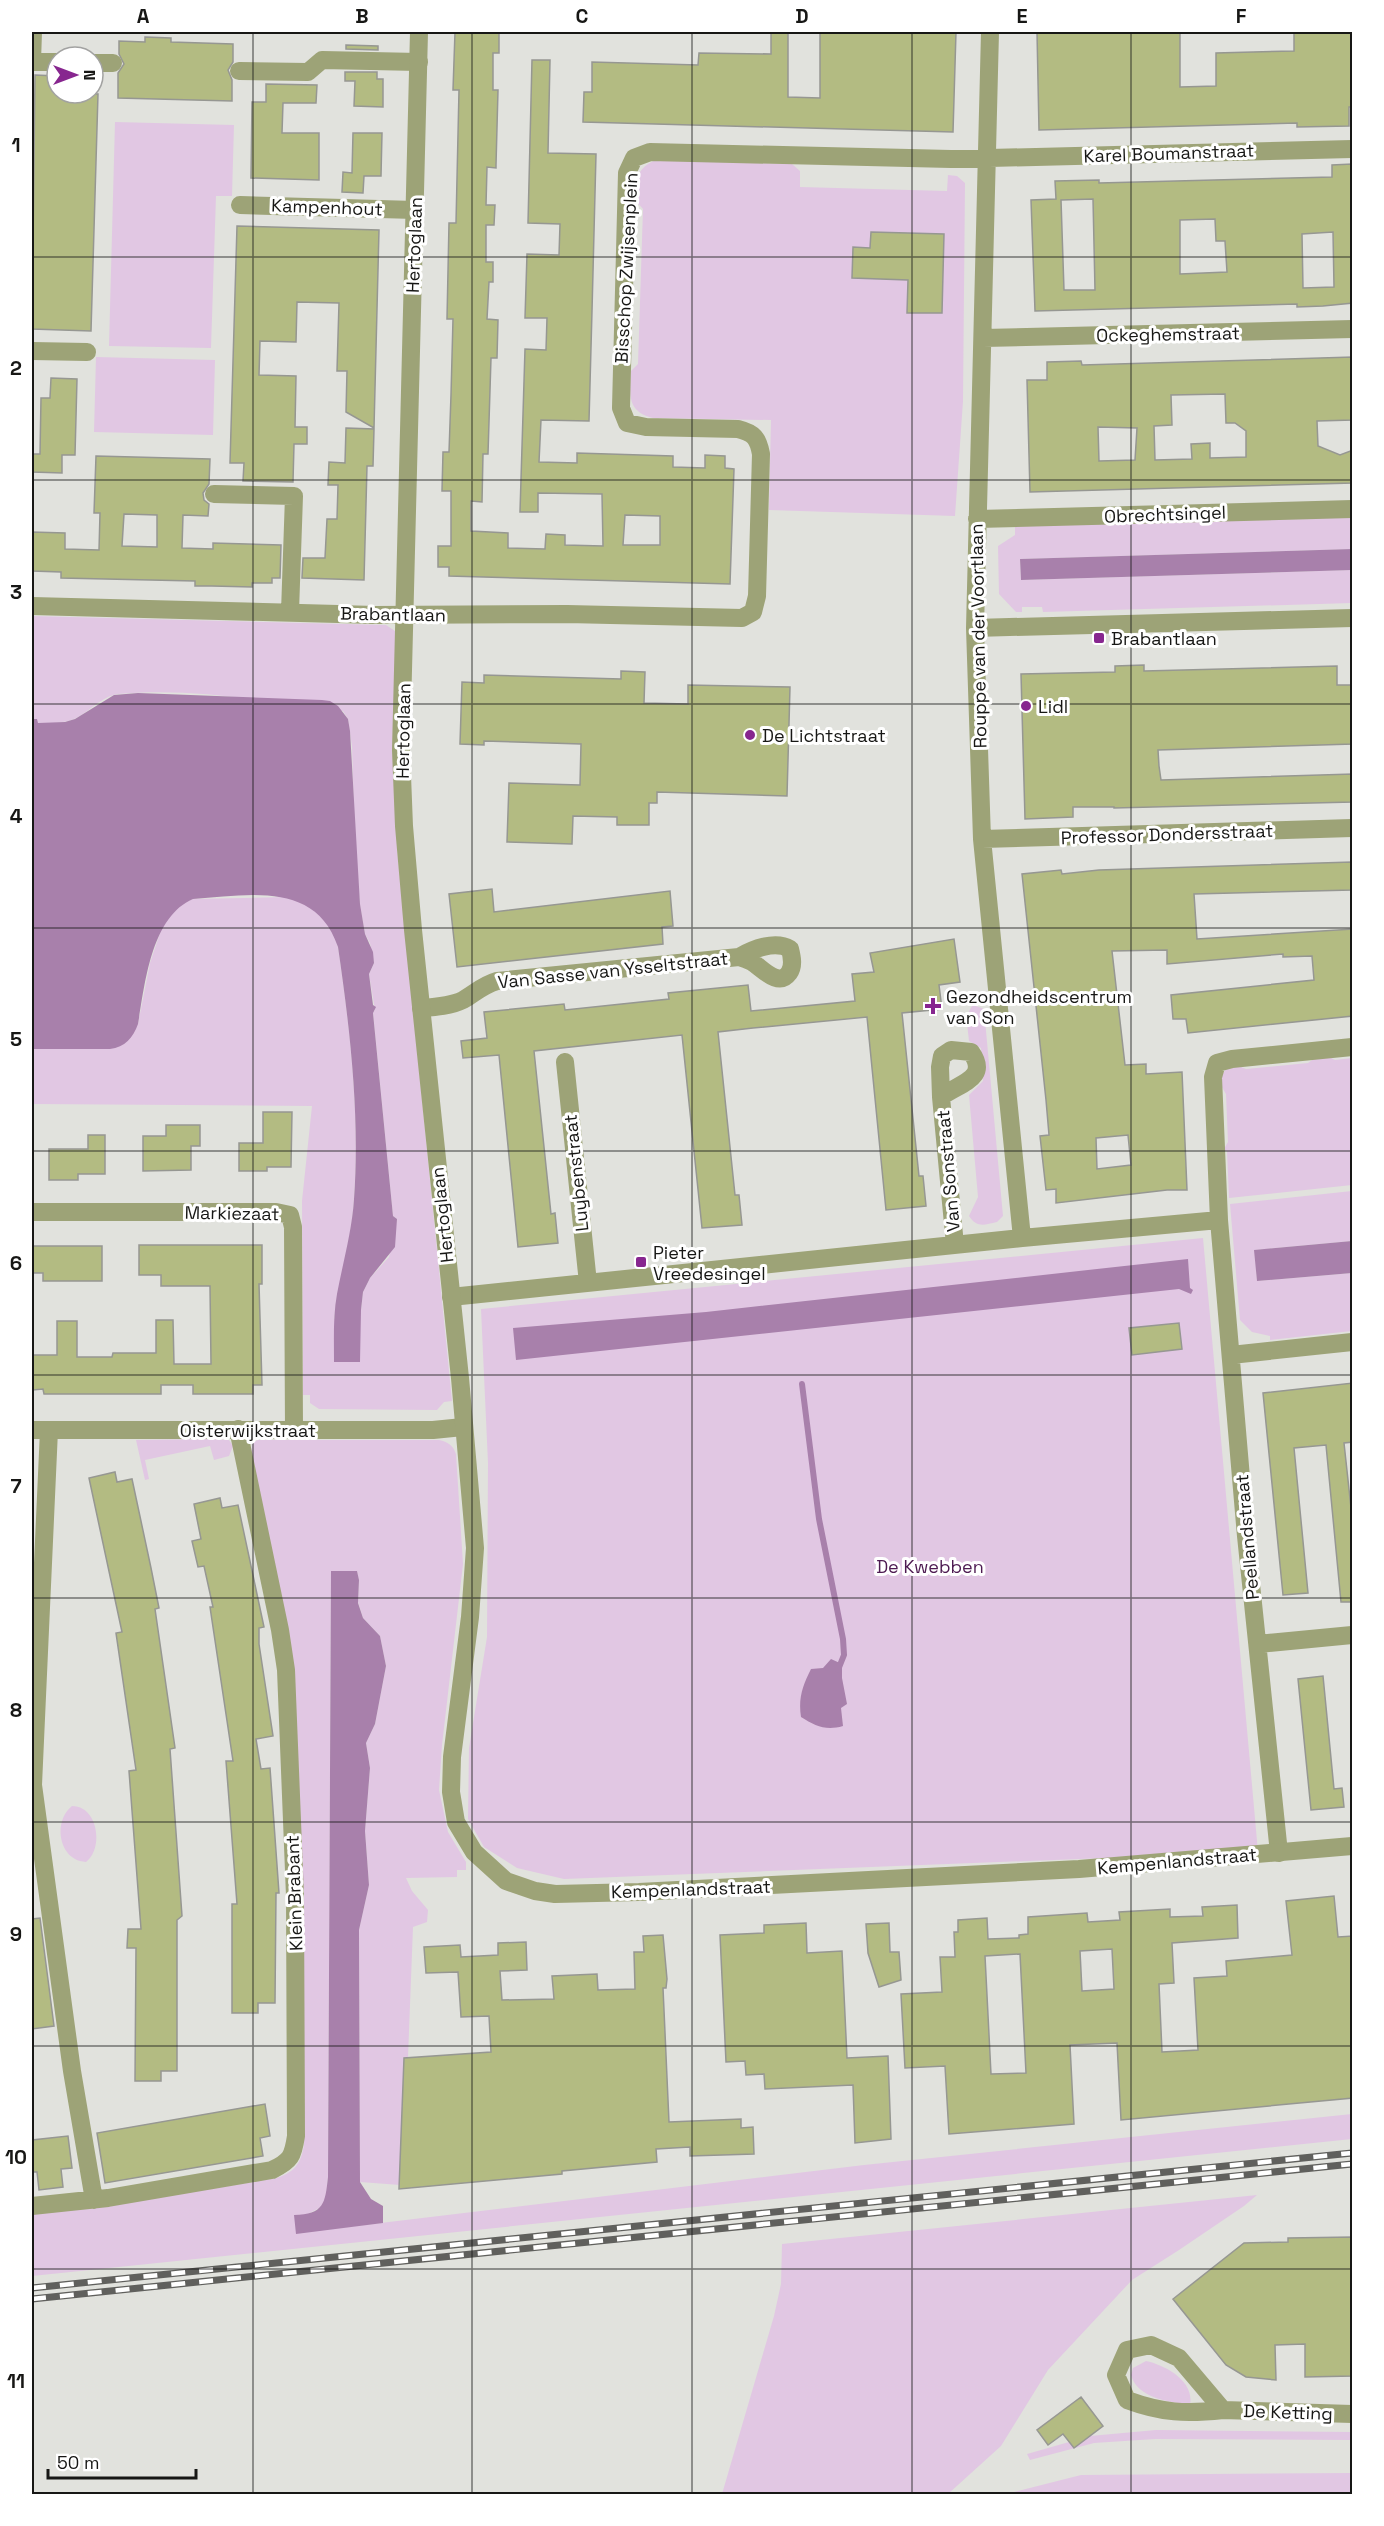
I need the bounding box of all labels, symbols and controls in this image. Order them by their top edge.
text: A [137,3,150,29]
text: B [355,3,369,29]
text: C [576,3,589,29]
text: D [795,3,809,29]
text: E [1016,3,1028,29]
text: F [1236,3,1247,29]
north arrow [45,45,105,105]
text: N [79,70,100,80]
text: 1 [11,132,21,158]
street label: Karel Boumanstraat [1083,139,1255,167]
street label: Bisschop Zwijsenplein [610,172,642,364]
street label: Kampenhout [271,194,383,220]
street label: Hertoglaan [401,197,427,293]
street label: Ockeghemstraat [1096,321,1240,347]
text: 2 [10,355,22,381]
street label: Obrechtsingel [1104,500,1226,528]
street label: Rouppe van der Voortlaan [965,523,991,749]
text: 3 [10,579,22,605]
street label: Brabantlaan [340,602,446,626]
place label: Brabantlaan [1111,627,1217,650]
marker: Brabantlaan [1092,631,1106,645]
street label: Hertoglaan [391,683,415,779]
place label: Lidl [1038,695,1068,718]
marker: Lidl [1019,699,1033,713]
place label: De Lichtstraat [762,724,886,747]
marker: De Lichtstraat [743,728,757,742]
text: 4 [10,803,23,829]
street label: Professor Dondersstraat [1060,819,1274,849]
street label: Van Sasse van Ysseltstraat [497,946,729,994]
place label: Gezondheidscentrum van Son [946,985,1132,1029]
marker: Gezondheidscentrum van Son [924,997,942,1015]
text: 5 [10,1026,22,1052]
street label: Van Sonstraat [931,1109,965,1233]
street label: Luybenstraat [558,1113,594,1233]
street label: Hertoglaan [426,1166,458,1264]
street label: Markiezaat [184,1201,280,1225]
place label: Pieter Vreedesingel [653,1241,766,1285]
text: 6 [10,1250,22,1276]
marker: Pieter Vreedesingel [634,1255,648,1269]
street label: Oisterwijkstraat [180,1419,316,1442]
text: 7 [10,1473,22,1499]
street label: Peellandstraat [1230,1473,1264,1601]
park label: De Kwebben [876,1555,984,1578]
text: 8 [10,1697,22,1723]
street label: Klein Brabant [280,1835,308,1951]
street label: Kempenlandstraat [1096,1843,1258,1879]
street label: Kempenlandstraat [611,1875,771,1903]
text: 9 [10,1921,22,1947]
text: 10 [5,2144,27,2170]
text: 11 [7,2368,25,2394]
street label: De Ketting [1243,2399,1333,2425]
scale bar [48,2442,196,2480]
text: 50 m [57,2451,99,2474]

